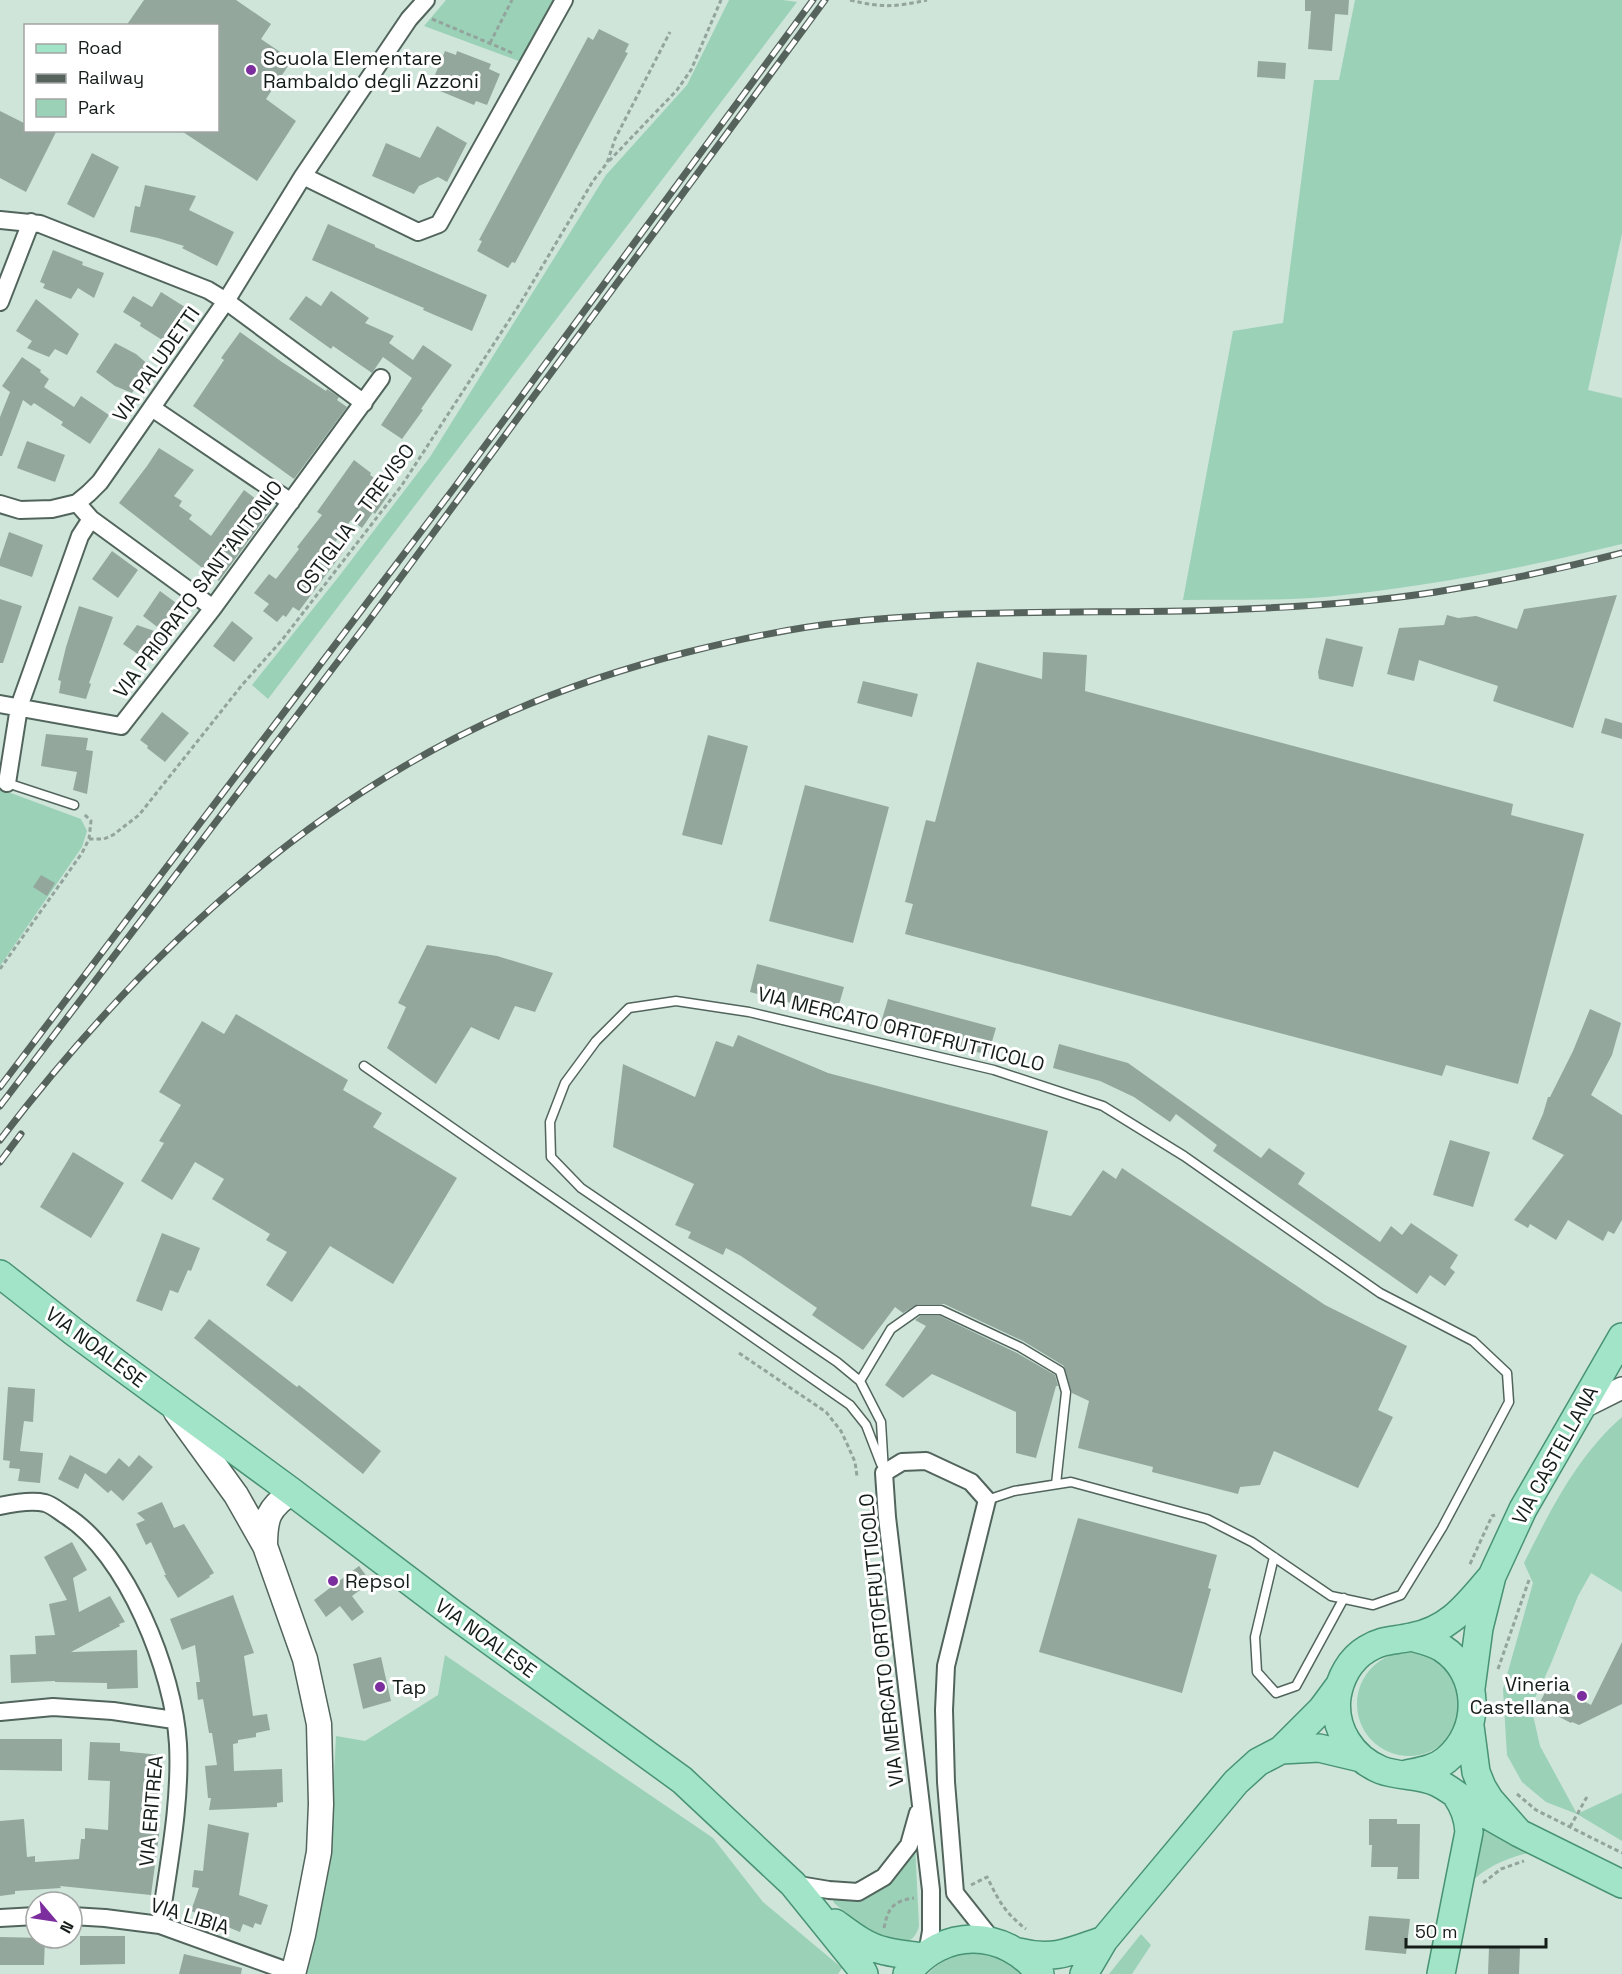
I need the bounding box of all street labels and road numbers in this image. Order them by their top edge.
street label: VIA PALUDETTI [107,301,205,427]
street label: OSTIGLIA – TREVISO [290,438,420,600]
street label: VIA PRIORATO SANT'ANTONIO [108,475,288,703]
street label: VIA MERCATO ORTOFRUTTICOLO [755,981,1047,1077]
street label: VIA NOALESE [40,1301,152,1393]
street label: VIA CASTELLANA [1506,1381,1604,1529]
street label: VIA MERCATO ORTOFRUTTICOLO [853,1492,909,1788]
street label: VIA NOALESE [430,1592,542,1684]
street label: VIA ERITREA [133,1754,169,1868]
street label: VIA LIBIA [147,1892,233,1940]

